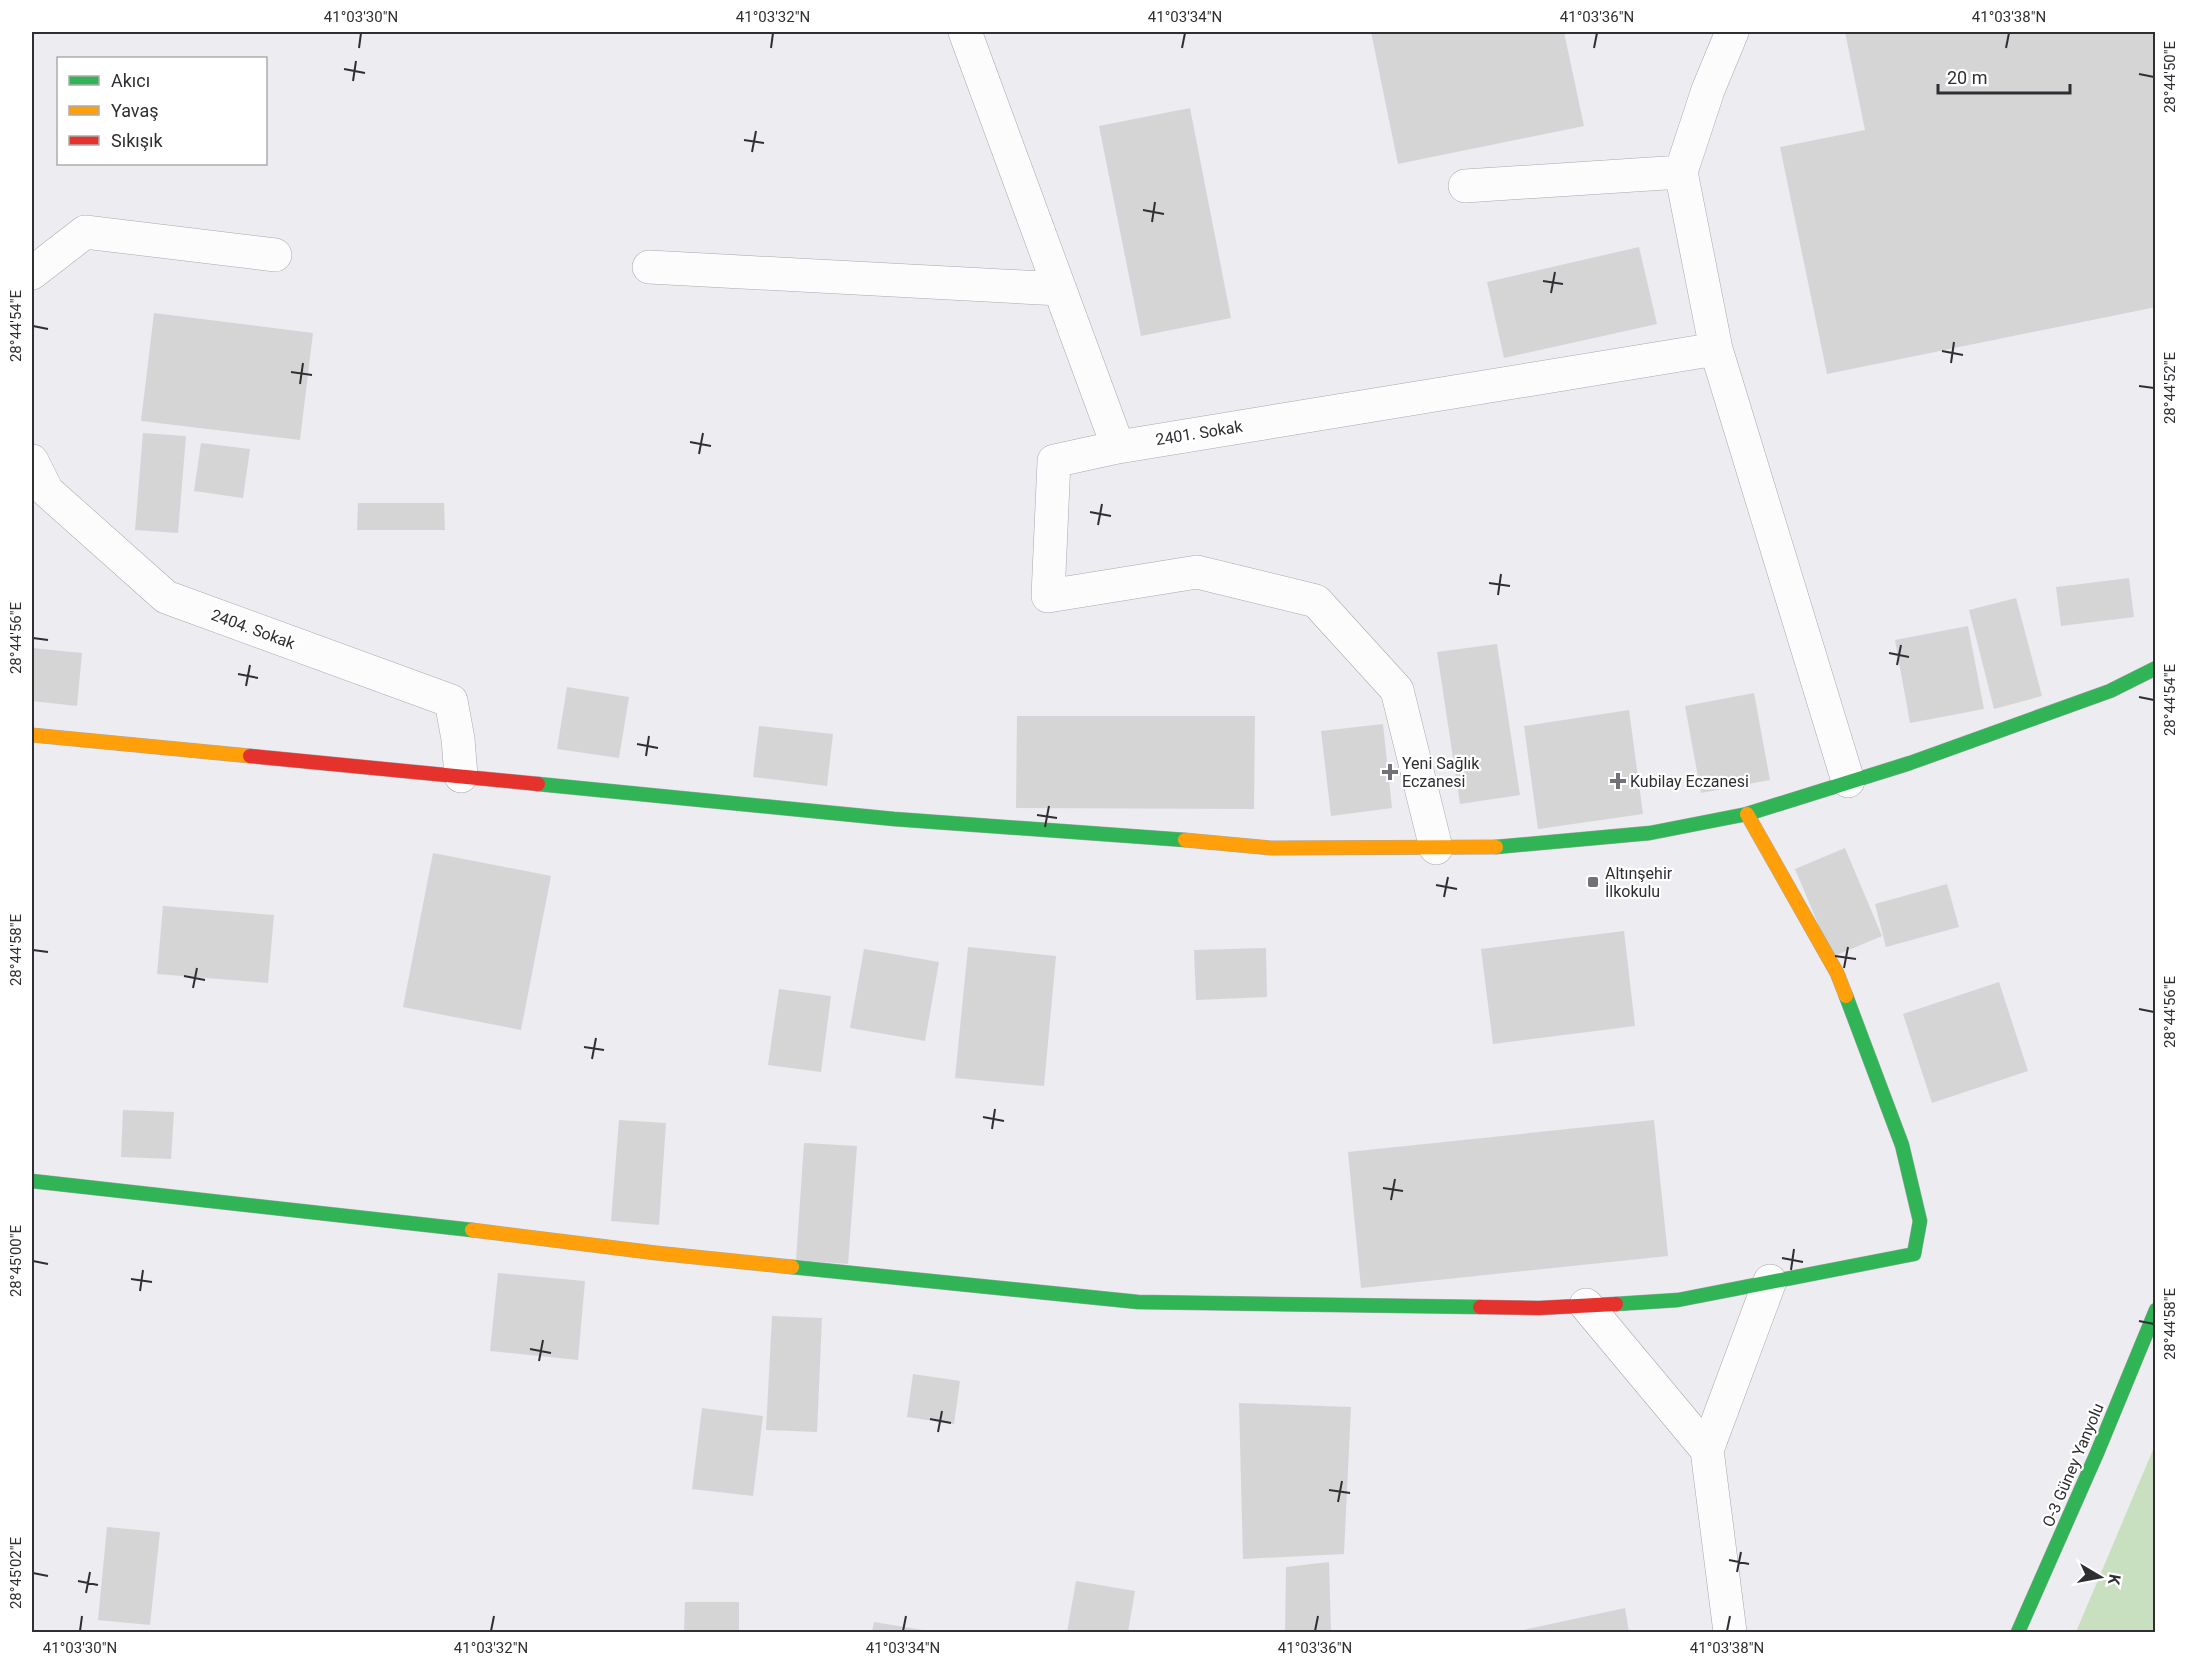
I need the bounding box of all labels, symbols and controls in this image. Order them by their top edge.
text: 41°03'30"N [324,8,398,26]
text: 41°03'32"N [736,8,810,26]
text: 41°03'34"N [1148,8,1222,26]
text: 41°03'36"N [1560,8,1634,26]
text: 41°03'38"N [1972,8,2046,26]
text: 28°44'50"E [2161,40,2179,113]
legend [57,57,267,165]
scale bar [1938,57,2070,95]
text: 20 m [1947,67,1987,88]
text: Akıcı [111,70,150,91]
text: Yavaş [111,100,159,121]
text: Sıkışık [111,130,163,151]
text: 28°44'54"E [7,289,25,362]
text: 28°44'52"E [2161,351,2179,424]
street label: 2401. Sokak [1154,417,1245,449]
text: 28°44'56"E [7,601,25,674]
street label: 2404. Sokak [209,605,298,653]
text: 28°44'54"E [2161,663,2179,736]
place label: Yeni Sağlık Eczanesi [1402,754,1480,791]
marker: Yeni Sağlık Eczanesi [1383,765,1397,779]
place label: Kubilay Eczanesi [1630,772,1749,791]
marker: Kubilay Eczanesi [1611,774,1625,788]
place label: Altınşehir İlkokulu [1605,864,1673,901]
marker: Altınşehir İlkokulu [1586,875,1600,889]
text: 28°44'58"E [7,913,25,986]
text: 28°44'56"E [2161,975,2179,1048]
text: 28°45'00"E [7,1224,25,1297]
text: 28°44'58"E [2161,1287,2179,1360]
street label: O-3 Güney Yanyolu [2038,1400,2108,1530]
text: 28°45'02"E [7,1536,25,1609]
north arrow [2070,1547,2130,1607]
text: K [2104,1573,2125,1587]
text: 41°03'30"N [43,1639,117,1657]
text: 41°03'32"N [454,1639,528,1657]
text: 41°03'34"N [866,1639,940,1657]
text: 41°03'36"N [1278,1639,1352,1657]
text: 41°03'38"N [1690,1639,1764,1657]

